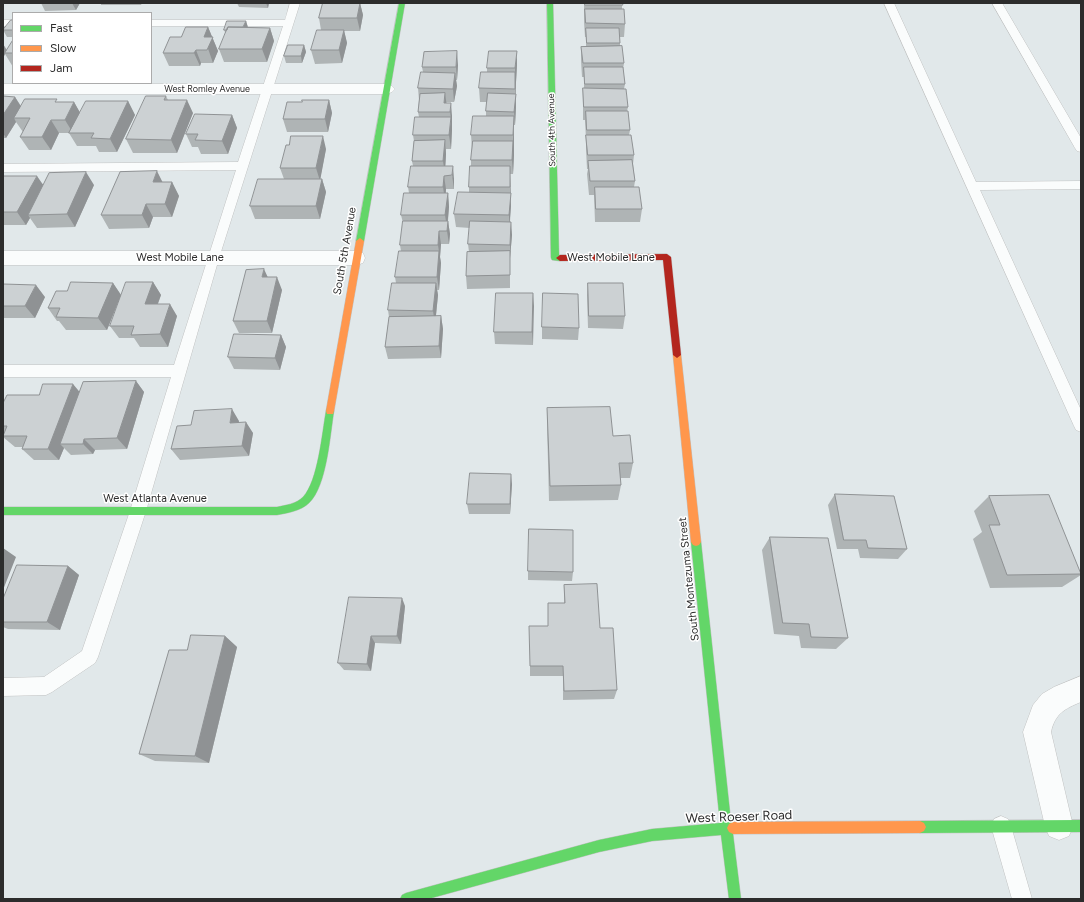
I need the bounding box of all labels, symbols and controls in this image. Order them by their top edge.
legend [12,12,152,84]
text: Fast [50,21,73,35]
text: Slow [50,41,76,55]
text: Jam [50,61,73,75]
street label: West Romley Avenue [164,84,250,94]
street label: South 4th Avenue [546,93,558,167]
street label: South 5th Avenue [331,206,359,296]
street label: West Mobile Lane [136,251,224,265]
street label: West Mobile Lane [567,251,655,265]
street label: West Atlanta Avenue [103,492,207,506]
street label: South Montezuma Street [676,517,702,641]
street label: West Roeser Road [685,807,793,827]

